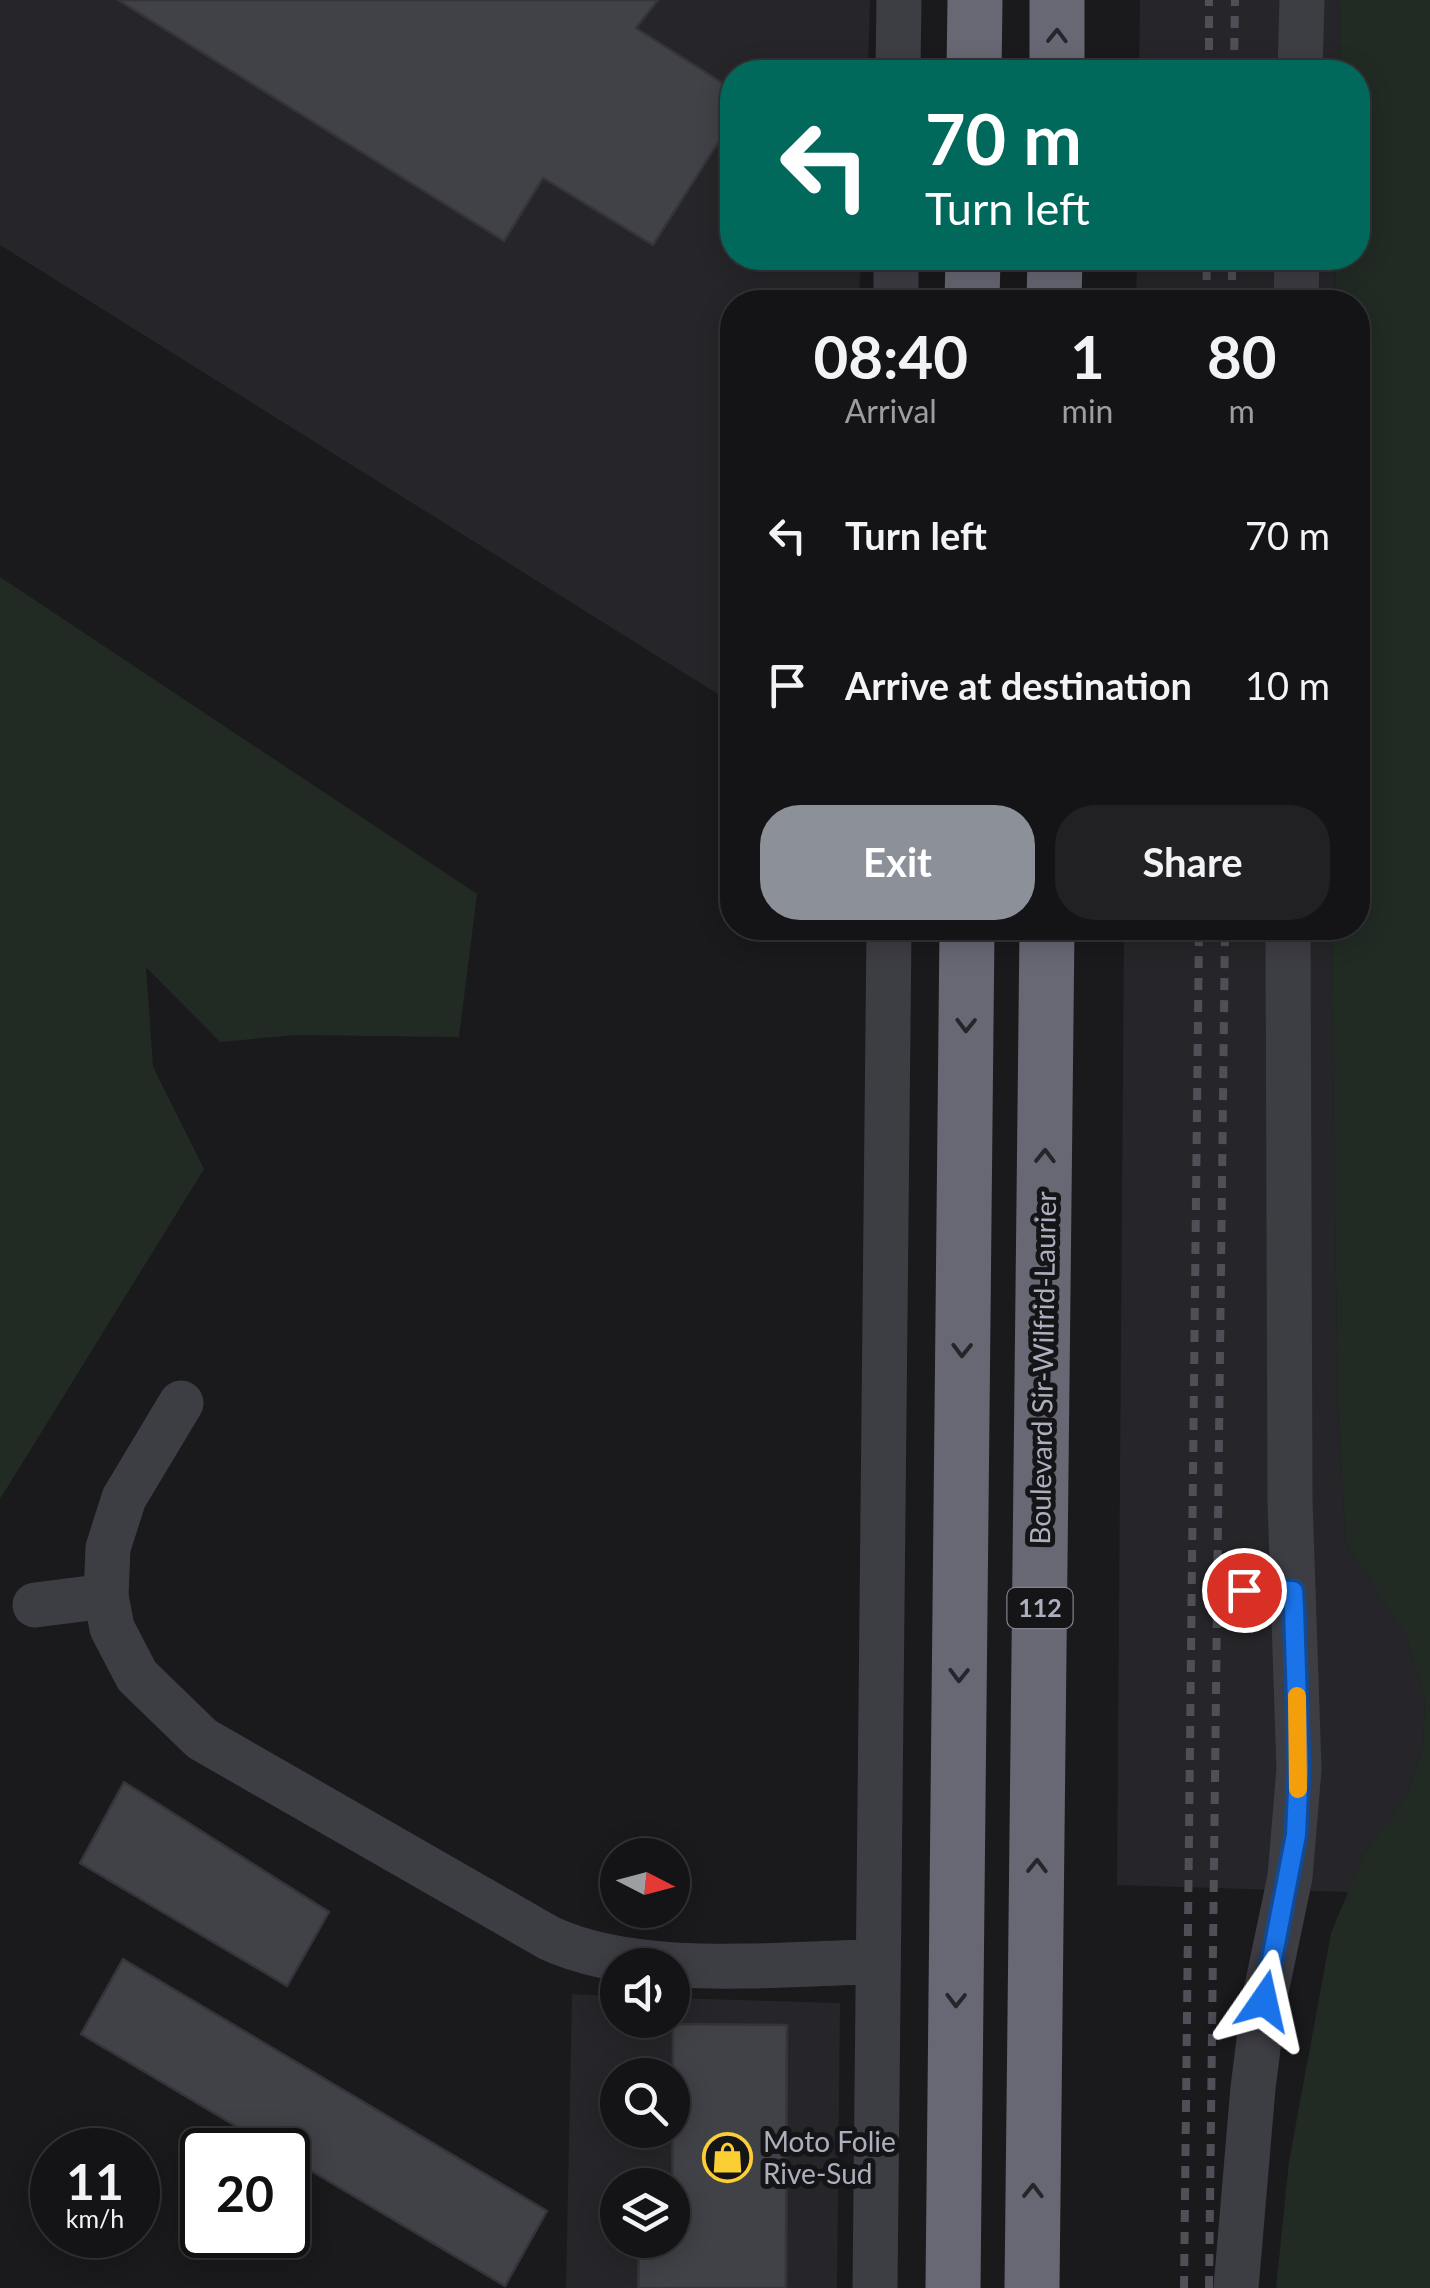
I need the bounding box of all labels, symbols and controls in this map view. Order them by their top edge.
one-way arrow [1046,28,1068,44]
text: 70 m [925,96,1082,180]
icon: left [760,100,890,230]
text: Turn left [925,181,1090,235]
text: 08:40 [813,320,968,392]
text: 1 [1070,320,1105,392]
text: 80 [1207,320,1277,392]
text: Arrival [845,391,937,430]
text: min [1062,391,1113,430]
text: m [1229,391,1255,430]
icon: left [760,508,815,563]
text: Turn left [845,512,987,558]
text: 70 m [1245,512,1330,558]
icon: arrive [760,658,815,713]
text: Arrive at destination [845,662,1192,708]
text: 10 m [1245,662,1330,708]
button: Exit [760,805,1035,920]
button: Share [1055,805,1330,920]
one-way arrow [955,1018,977,1033]
one-way arrow [1034,1147,1056,1162]
street label: Boulevard Sir-Wilfrid-Laurier [1022,1191,1062,1545]
one-way arrow [952,1342,973,1358]
pin [1202,1548,1287,1633]
icon: arrive [1217,1563,1272,1618]
road number: 112 [1008,1588,1072,1628]
one-way arrow [948,1668,970,1683]
north arrow [600,1838,690,1928]
map controls [600,1838,690,2258]
one-way arrow [1026,1857,1048,1872]
button: sound [600,1948,690,2038]
position arrow [1212,1949,1316,2053]
one-way arrow [945,1992,967,2008]
button: search [600,2058,690,2148]
place label: Moto Folie Rive-Sud [763,2124,896,2190]
speed limit sign: 20 [180,2128,310,2258]
shop icon: Moto Folie Rive-Sud [702,2132,754,2184]
text: 11 [66,2151,124,2211]
button: layers [600,2168,690,2258]
one-way arrow [1023,2182,1044,2198]
text: km/h [66,2203,124,2233]

